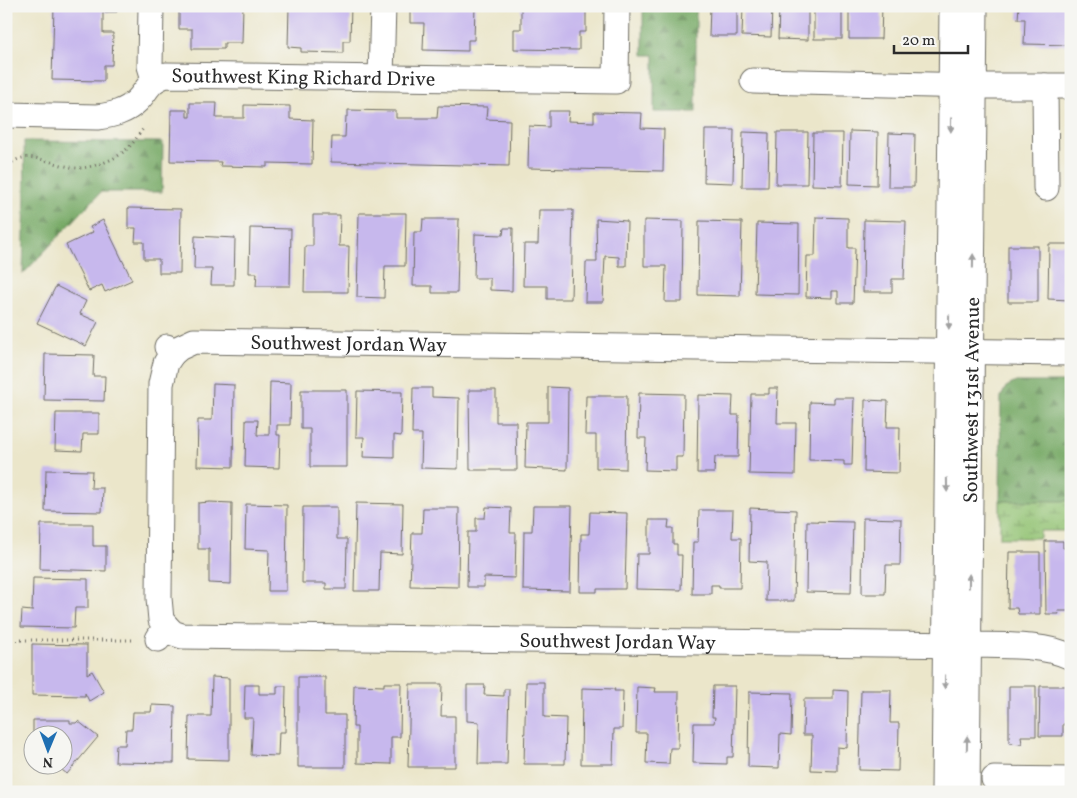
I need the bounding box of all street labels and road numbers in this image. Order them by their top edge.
street label: Southwest King Richard Drive [171,63,435,95]
street label: Southwest 131st Avenue [958,297,988,503]
street label: Southwest Jordan Way [250,330,447,360]
street label: Southwest Jordan Way [519,628,716,658]

